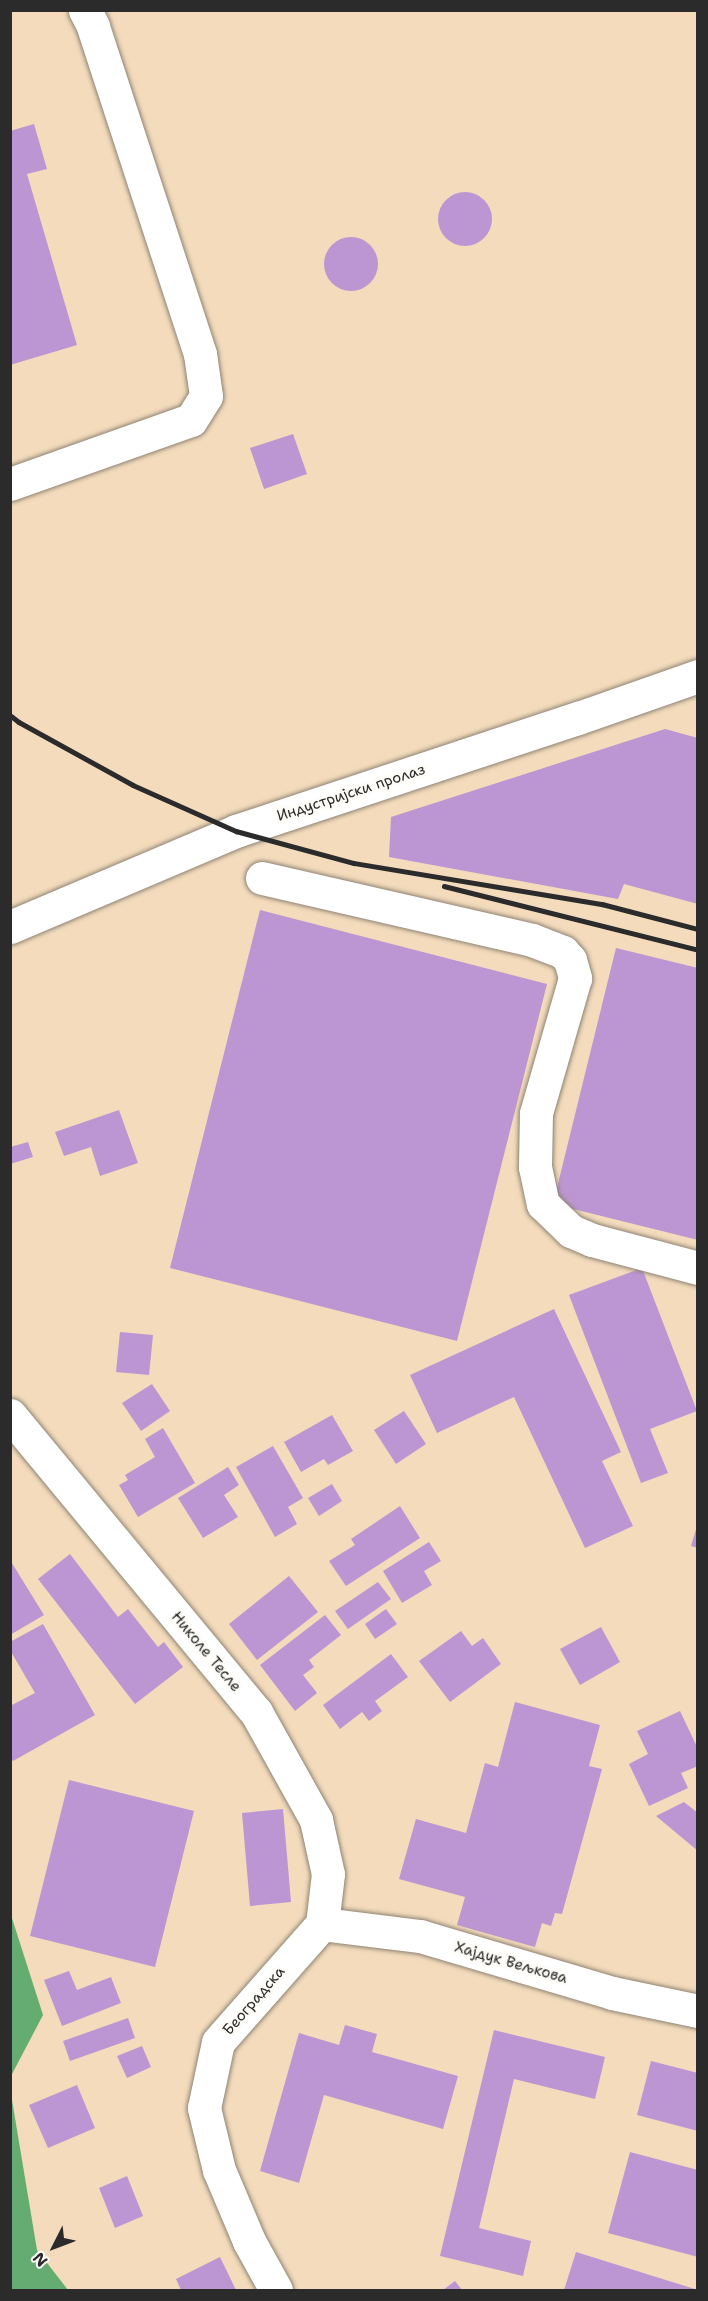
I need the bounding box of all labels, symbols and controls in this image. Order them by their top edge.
street label: Индустријски пролаз [275,760,427,826]
street label: Николе Тесле [167,1608,245,1696]
street label: Хајдук Вељкова [453,1938,569,1988]
street label: Београдска [219,1963,289,2039]
north arrow [24,2217,84,2277]
text: N [28,2248,52,2271]

